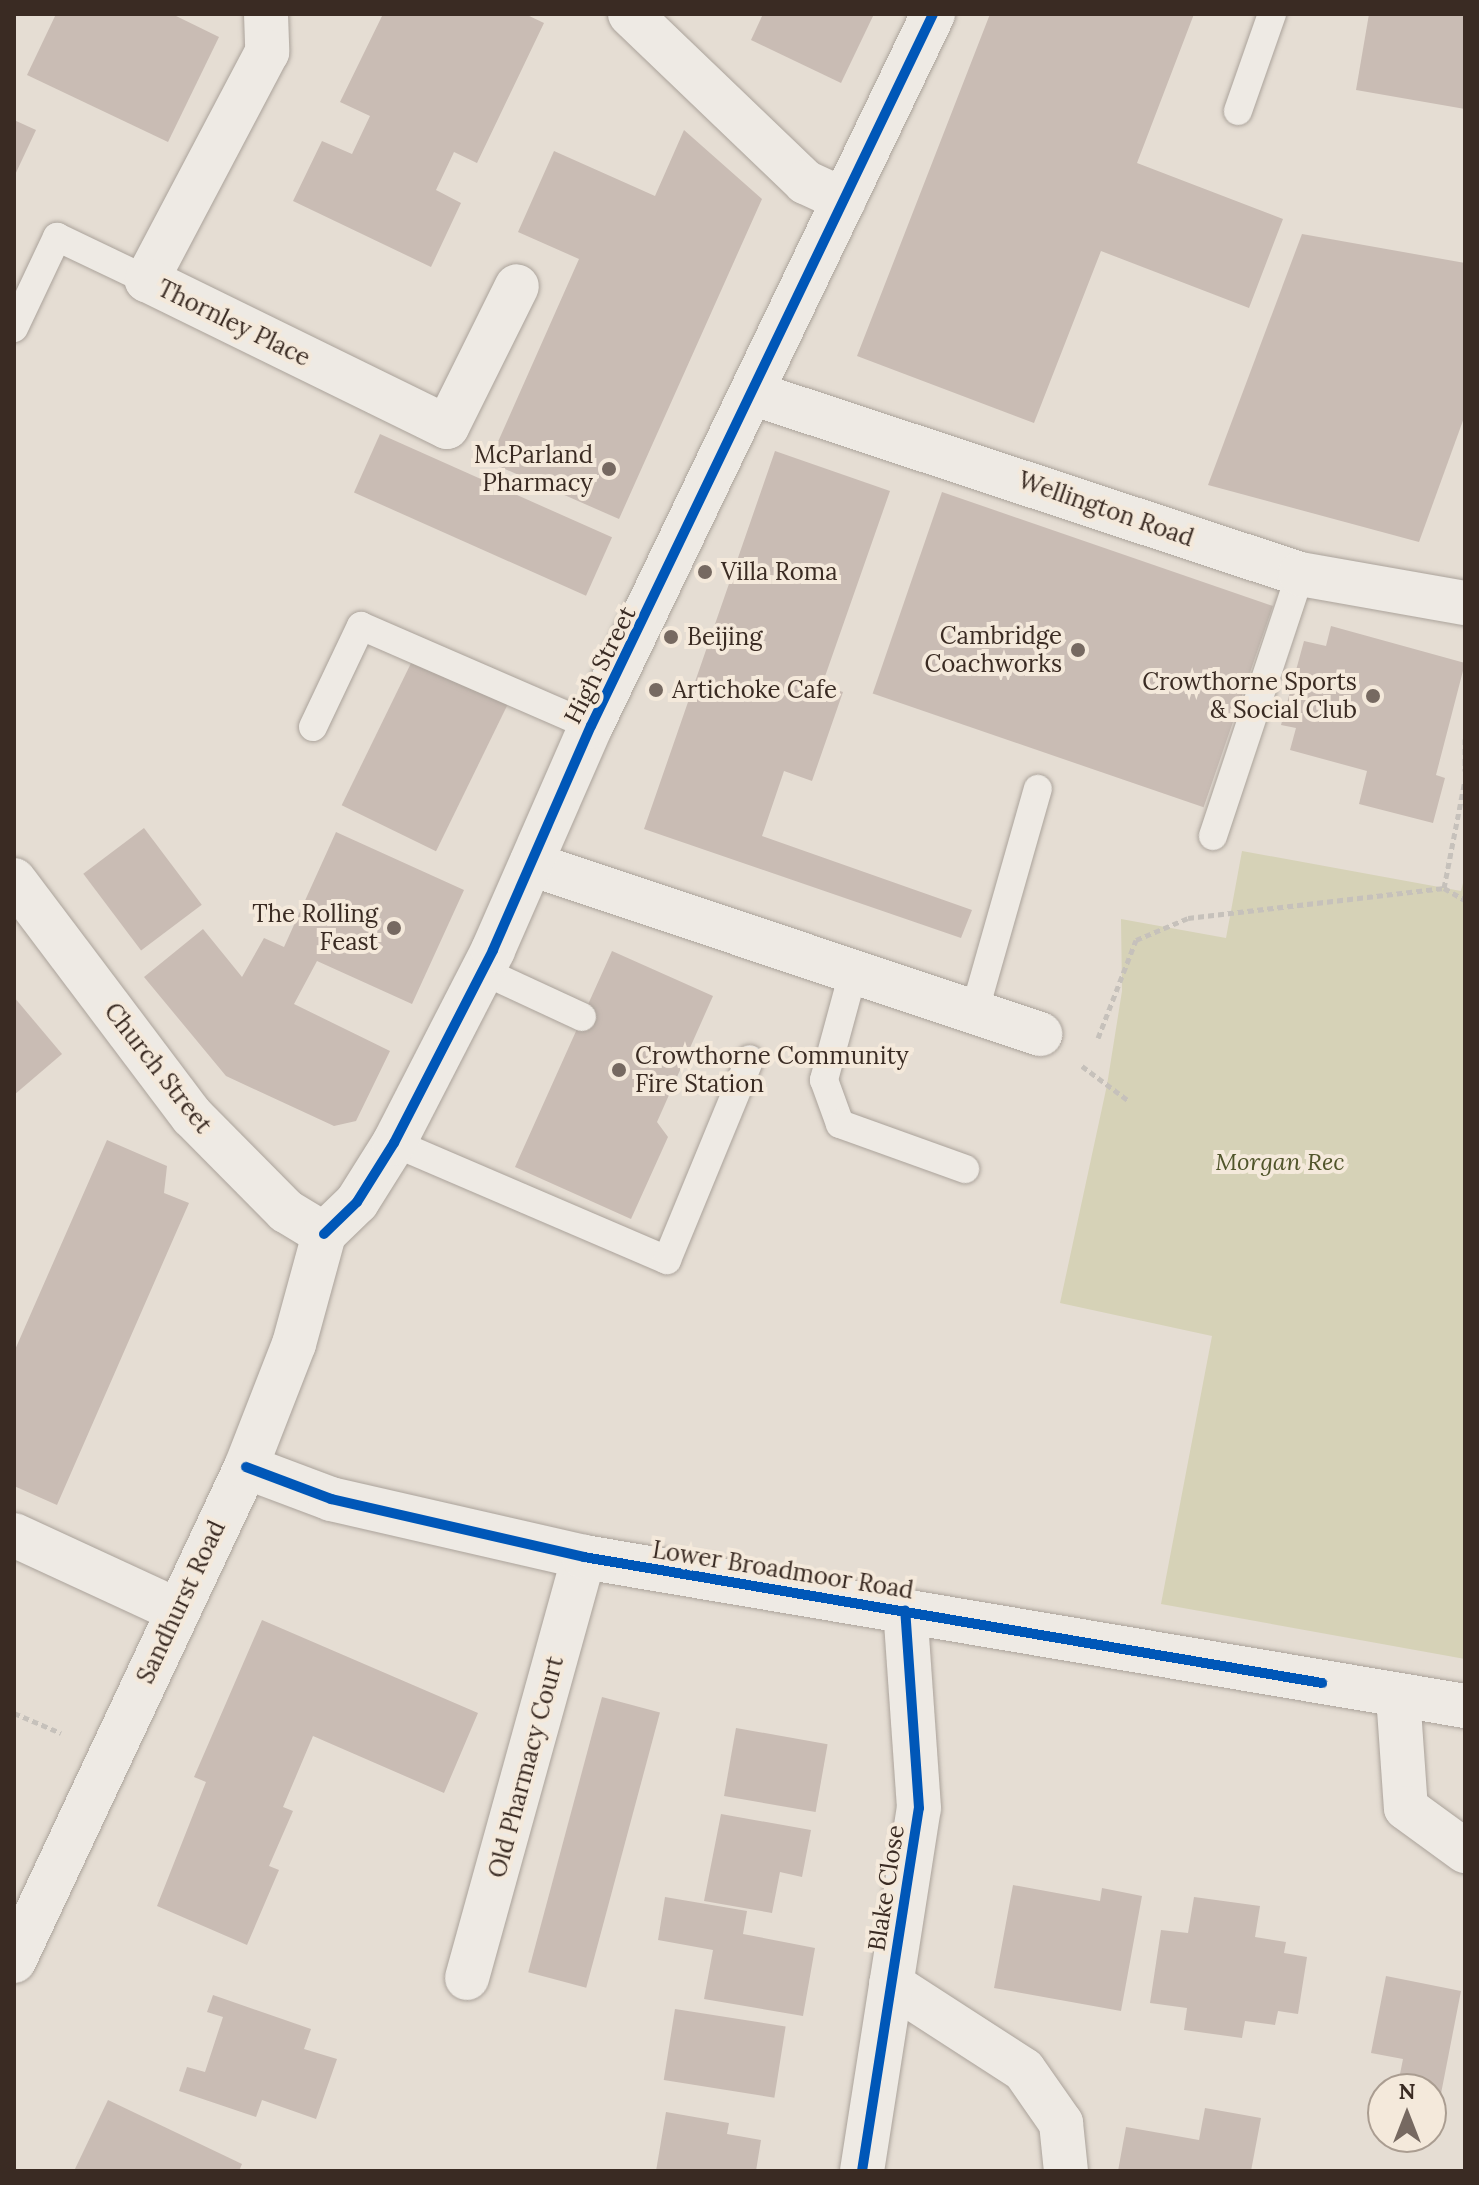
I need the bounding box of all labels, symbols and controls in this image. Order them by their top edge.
street label: Thornley Place [153,274,315,372]
place label: McParland Pharmacy [474,441,593,497]
marker: McParland Pharmacy [600,460,618,478]
street label: Wellington Road [1015,466,1197,552]
place label: Villa Roma [721,558,838,586]
marker: Villa Roma [696,563,714,581]
street label: High Street [558,601,642,729]
place label: Cambridge Coachworks [925,622,1062,678]
place label: Beijing [687,623,763,651]
marker: Beijing [662,628,680,646]
marker: Cambridge Coachworks [1069,641,1087,659]
place label: Crowthorne Sports & Social Club [1142,668,1357,724]
place label: Artichoke Cafe [672,676,837,704]
marker: Artichoke Cafe [647,681,665,699]
marker: Crowthorne Sports & Social Club [1364,687,1382,705]
place label: The Rolling Feast [252,900,378,956]
marker: The Rolling Feast [385,919,403,937]
street label: Church Street [98,997,218,1139]
place label: Crowthorne Community Fire Station [635,1042,909,1098]
marker: Crowthorne Community Fire Station [610,1061,628,1079]
park label: Morgan Rec [1215,1148,1345,1176]
street label: Sandhurst Road [131,1516,231,1688]
street label: Lower Broadmoor Road [650,1535,916,1605]
street label: Old Pharmacy Court [483,1653,569,1881]
street label: Blake Close [862,1823,910,1953]
north arrow [1367,2073,1447,2153]
text: N [1398,2077,1416,2105]

